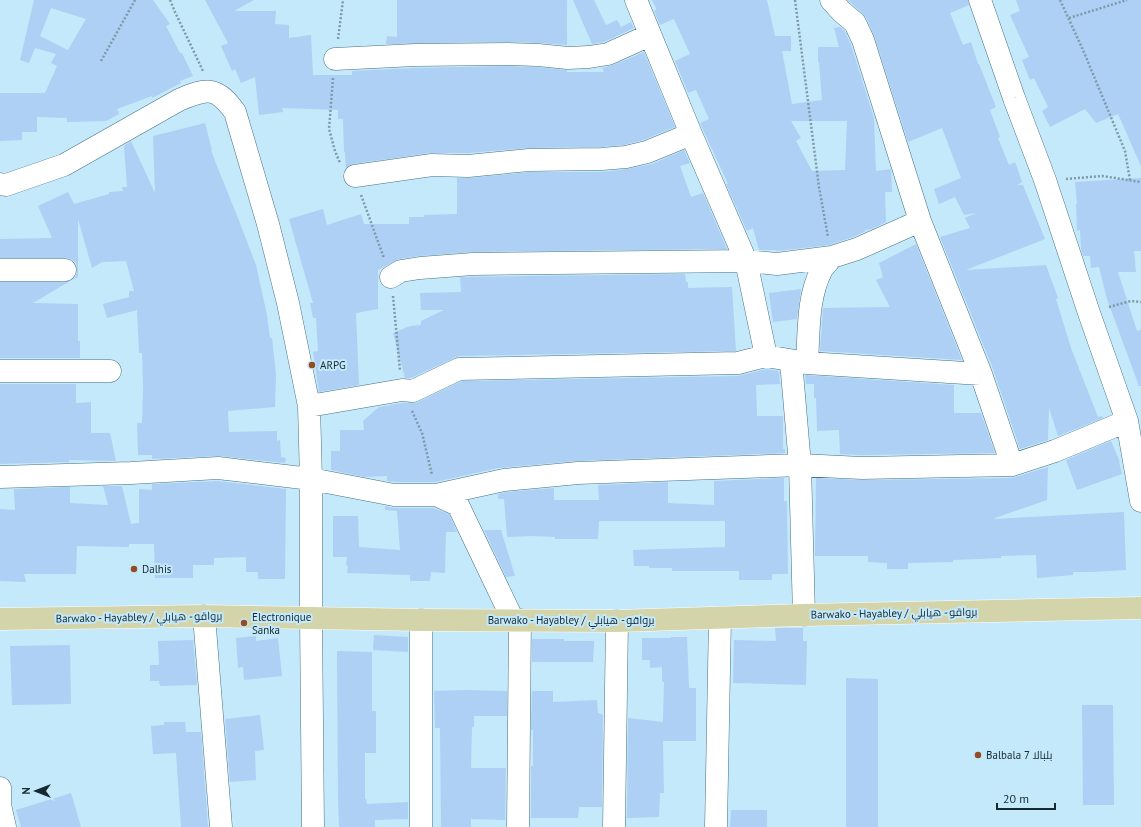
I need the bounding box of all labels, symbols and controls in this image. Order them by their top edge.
place label: ARPG [320,358,346,372]
marker: ARPG [307,360,317,370]
place label: Dalhis [142,562,172,576]
marker: Dalhis [129,564,139,574]
street label: Barwako - Hayabley / برواقو - هيابلي [811,605,978,623]
street label: Barwako - Hayabley / برواقو - هيابلي [56,609,223,627]
place label: Electronique Sanka [252,610,312,637]
street label: Barwako - Hayabley / برواقو - هيابلي [488,613,654,629]
marker: Electronique Sanka [239,618,249,628]
place label: Balbala 7 بلبالا [986,748,1052,762]
marker: Balbala 7 بلبالا [973,750,983,760]
north arrow [16,771,56,811]
scale bar [997,785,1055,811]
text: N [19,787,33,795]
text: 20 m [1003,791,1029,806]

